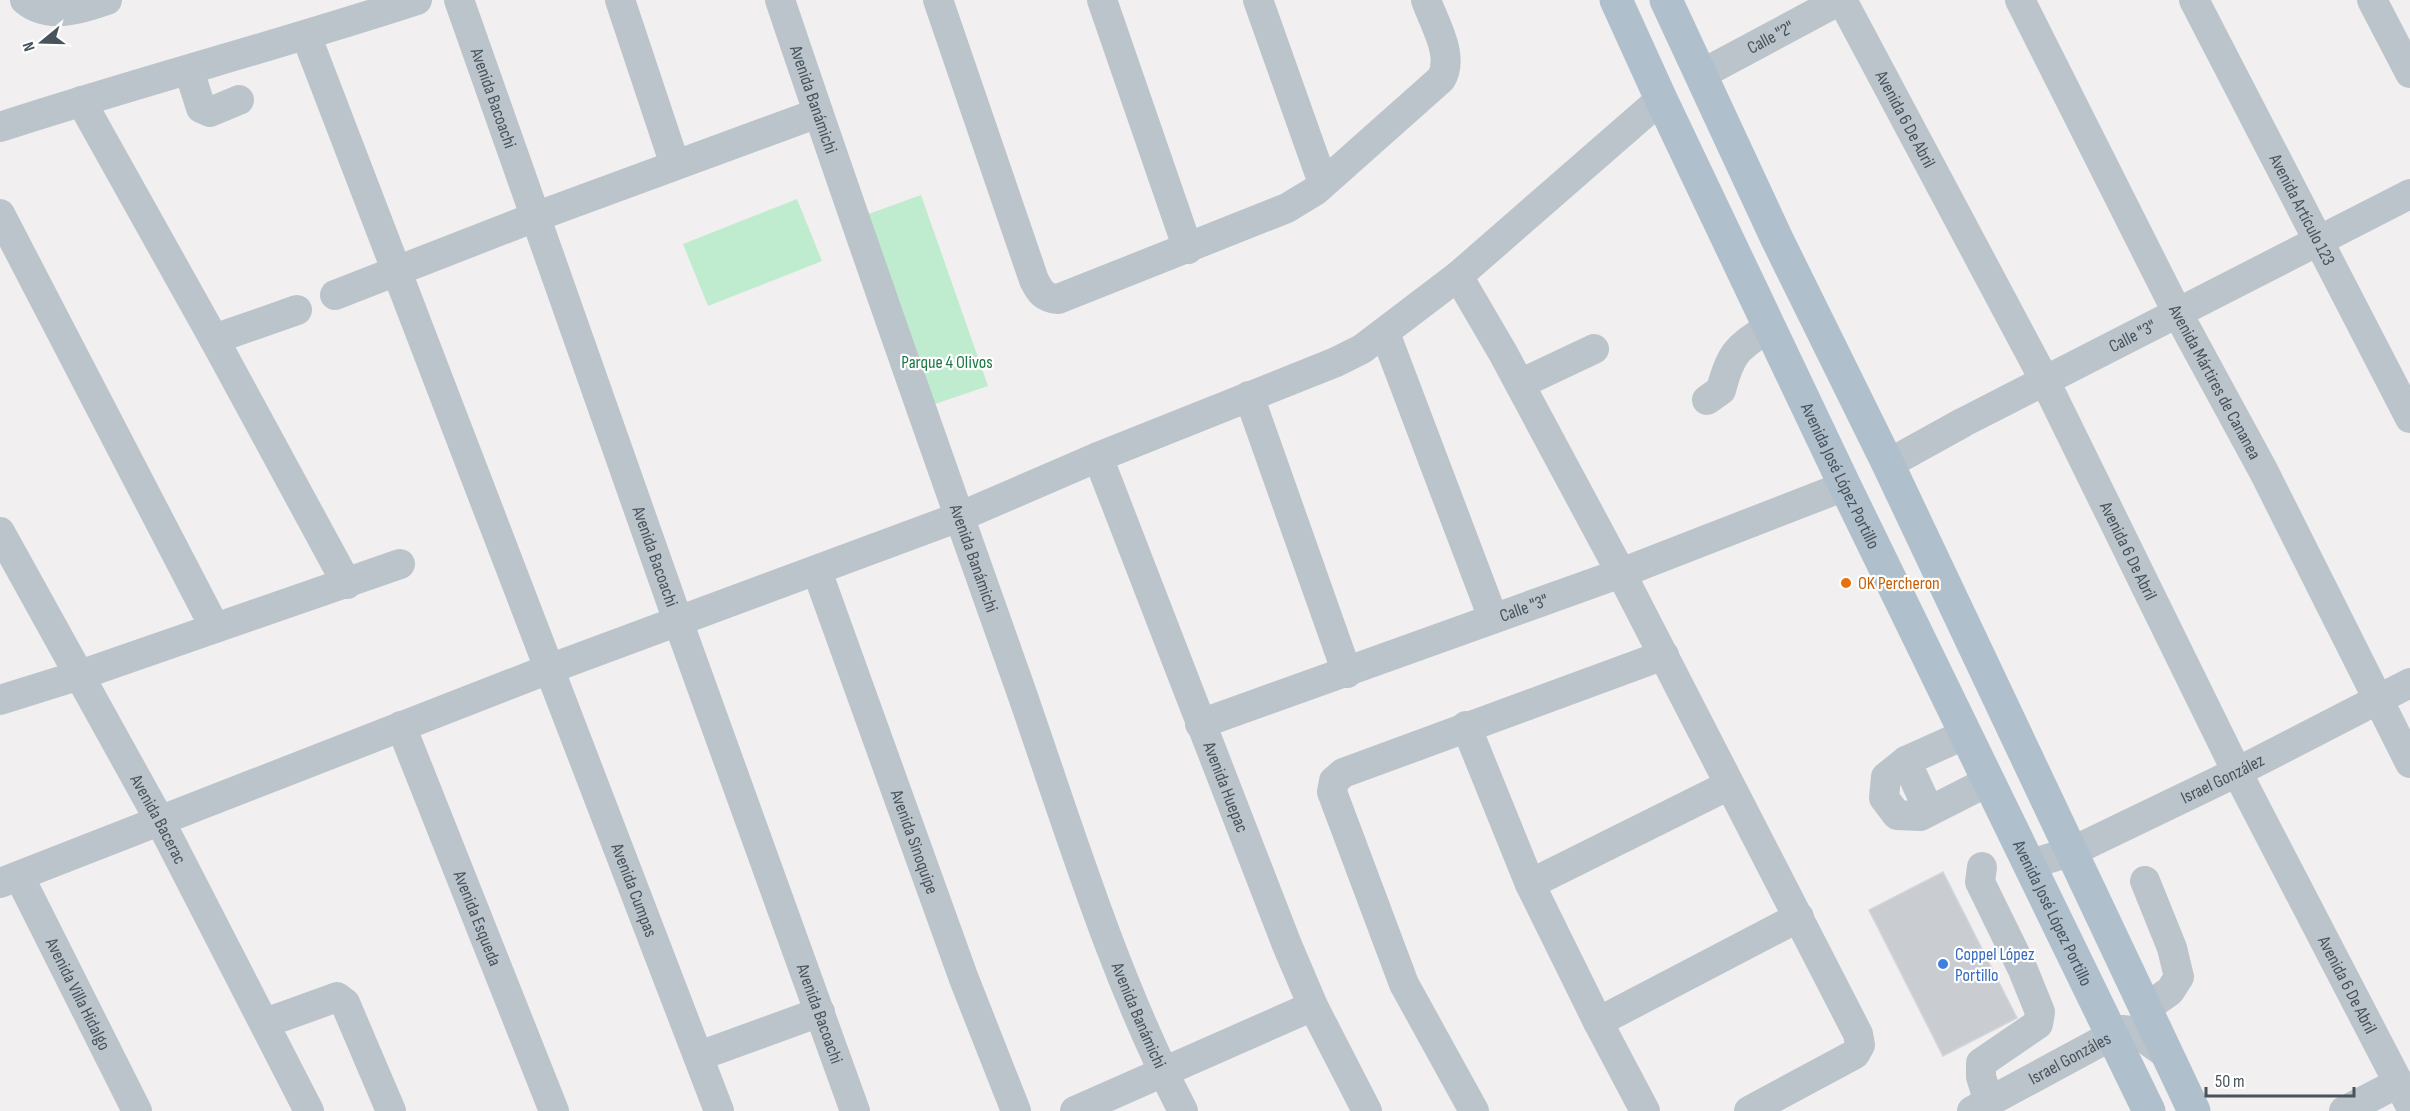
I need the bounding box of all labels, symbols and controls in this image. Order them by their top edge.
north arrow [12,12,72,72]
street label: Calle "2" [1743,16,1798,58]
text: N [19,39,40,54]
street label: Avenida Banámichi [785,42,842,156]
street label: Avenida Bacoachi [466,44,521,151]
street label: Avenida 6 De Abril [1871,66,1940,171]
street label: Avenida Artículo 123 [2264,150,2340,269]
street label: Avenida Mártires de Cananea [2164,300,2266,463]
street label: Calle "3" [2105,315,2160,357]
park label: Parque 4 Olivos [901,352,993,373]
street label: Avenida José López Portillo [1796,398,1884,552]
street label: Avenida 6 De Abril [2095,497,2161,604]
street label: Avenida Banámichi [945,501,1003,615]
street label: Avenida Bacoachi [628,503,683,609]
place label: OK Percheron [1858,573,1940,594]
marker: OK Percheron [1839,576,1853,590]
street label: Calle "3" [1497,590,1551,626]
street label: Avenida Huepac [1198,738,1253,835]
street label: Israel González [2177,749,2268,808]
street label: Avenida Bacerac [125,770,191,867]
street label: Avenida Sinoquipe [886,786,943,897]
street label: Avenida José López Portillo [2008,836,2097,989]
street label: Avenida Cumpas [606,839,662,940]
street label: Avenida Esqueda [449,867,506,969]
street label: Avenida 6 De Abril [2313,931,2382,1037]
street label: Avenida Villa Hidalgo [41,933,115,1054]
place label: Coppel López Portillo [1955,944,2035,986]
marker: Coppel López Portillo [1936,957,1950,971]
street label: Avenida Banámichi [1107,959,1171,1072]
street label: Avenida Bacoachi [792,960,848,1067]
street label: Israel Gonzáles [2025,1028,2114,1089]
scale bar [2206,1060,2354,1098]
text: 50 m [2215,1071,2245,1092]

